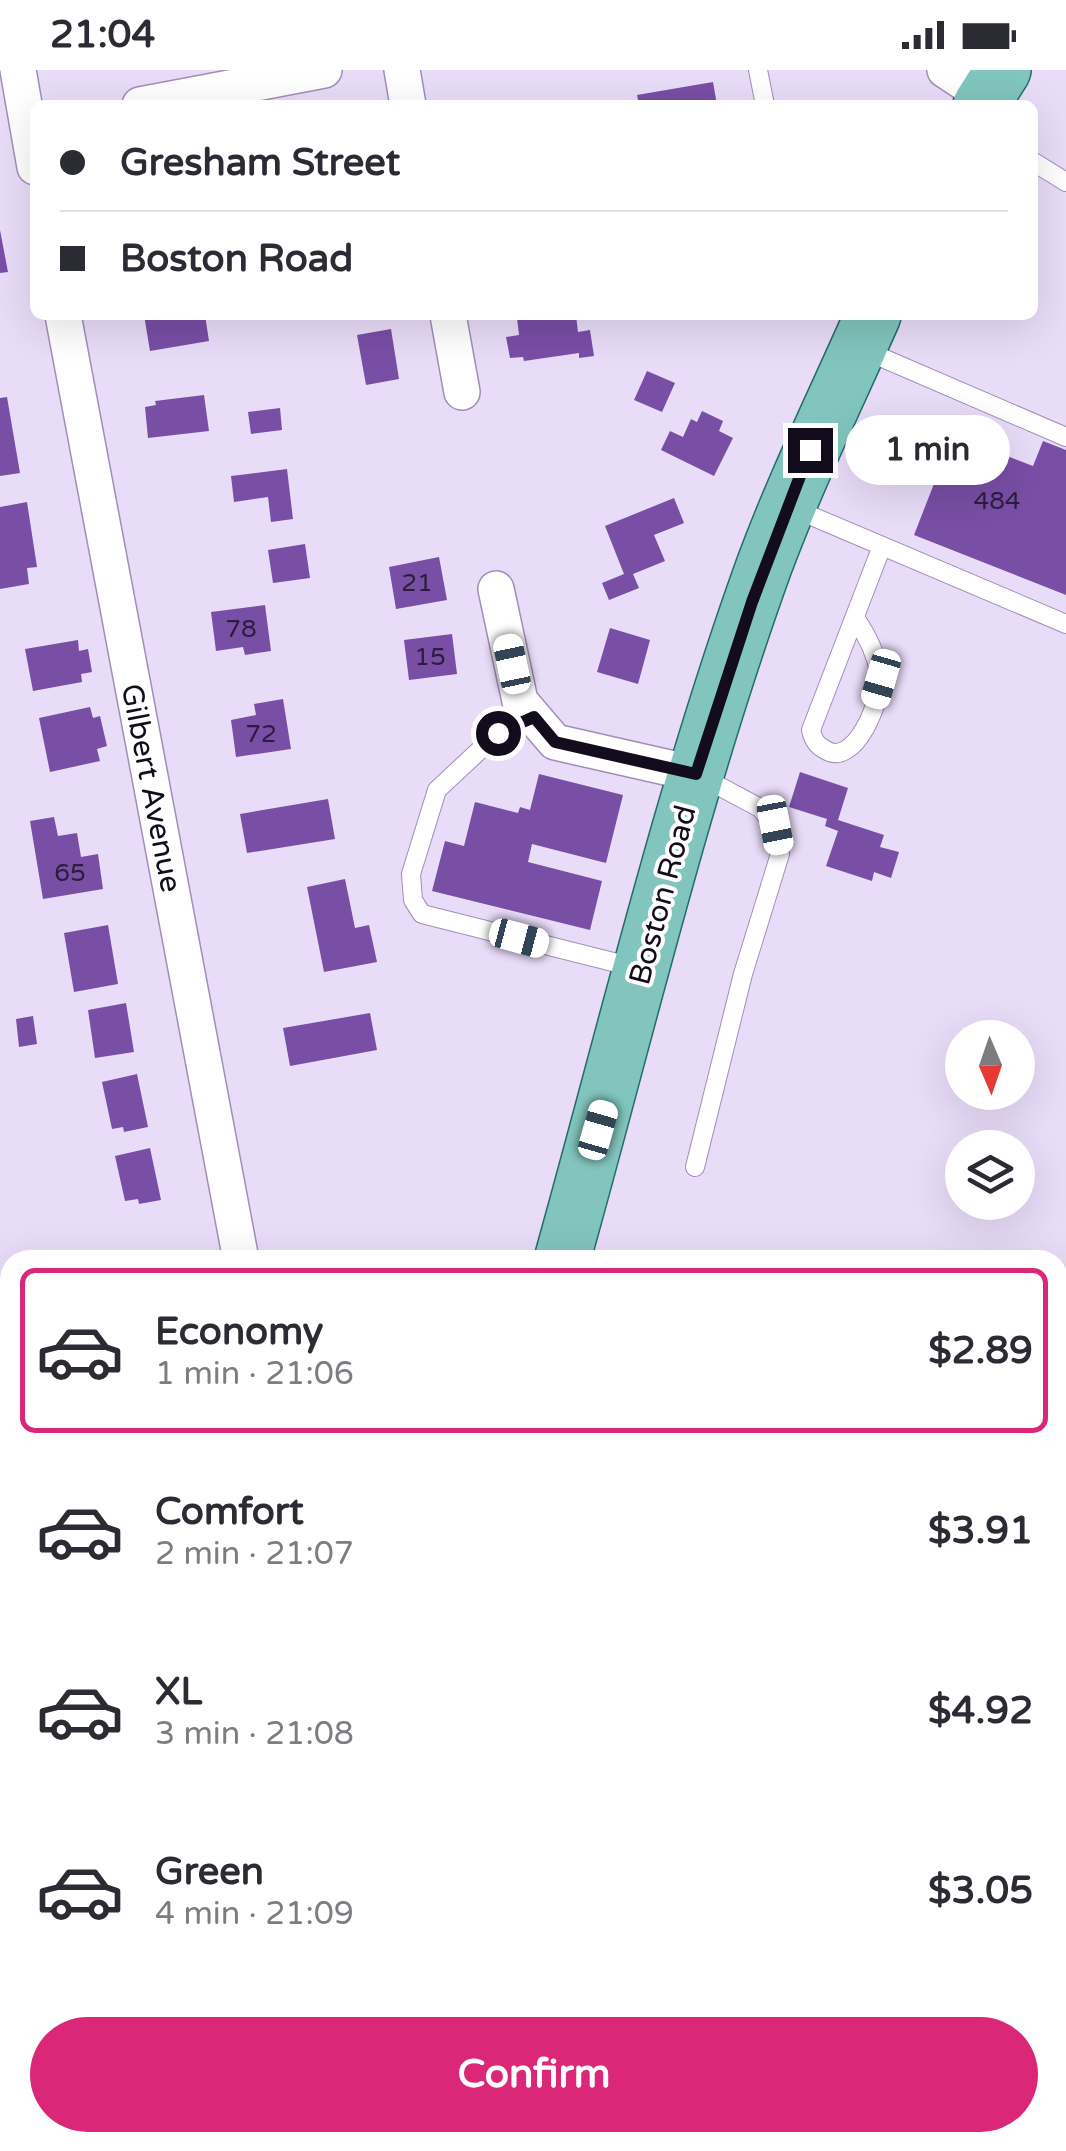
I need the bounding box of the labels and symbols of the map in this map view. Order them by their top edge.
callout: 1 min [845,415,1010,485]
route end [788,428,833,473]
house number: 484 [973,486,1021,516]
house number: 21 [401,568,433,598]
house number: 78 [225,614,257,644]
car [491,632,533,696]
house number: 15 [414,642,446,672]
car [858,646,904,712]
street label: Gilbert Avenue [113,681,189,895]
route start [476,711,521,756]
house number: 72 [245,719,277,749]
car [755,793,795,857]
street label: Boston Road [621,801,705,989]
house number: 65 [54,858,86,888]
car [486,916,552,960]
north arrow [945,1020,1035,1110]
car [575,1097,621,1163]

